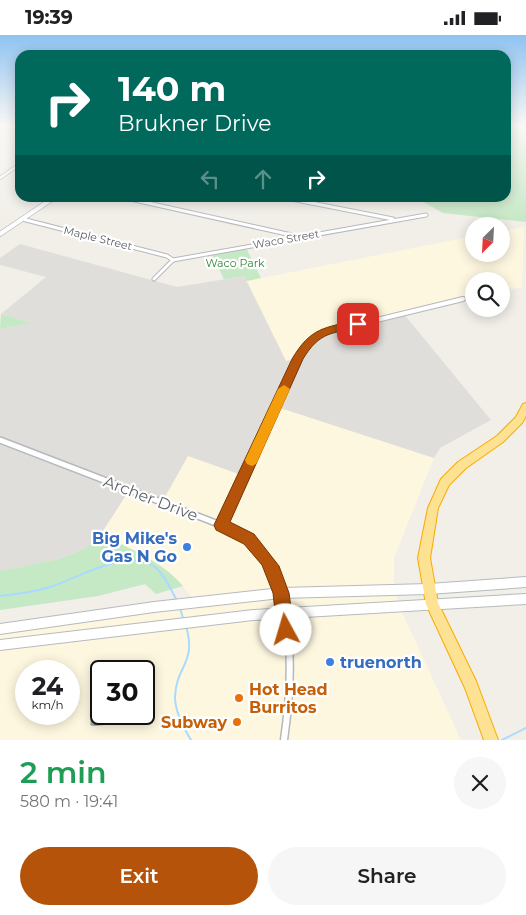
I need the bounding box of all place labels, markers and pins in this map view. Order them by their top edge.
pin [337,303,379,345]
place label: Big Mike's Gas N Go [92,529,177,566]
marker: Big Mike's Gas N Go [181,541,193,553]
place label: truenorth [340,653,422,672]
marker: truenorth [324,656,336,668]
place label: Hot Head Burritos [249,680,328,717]
marker: Hot Head Burritos [233,692,245,704]
place label: Subway [161,713,227,732]
marker: Subway [231,716,243,728]

